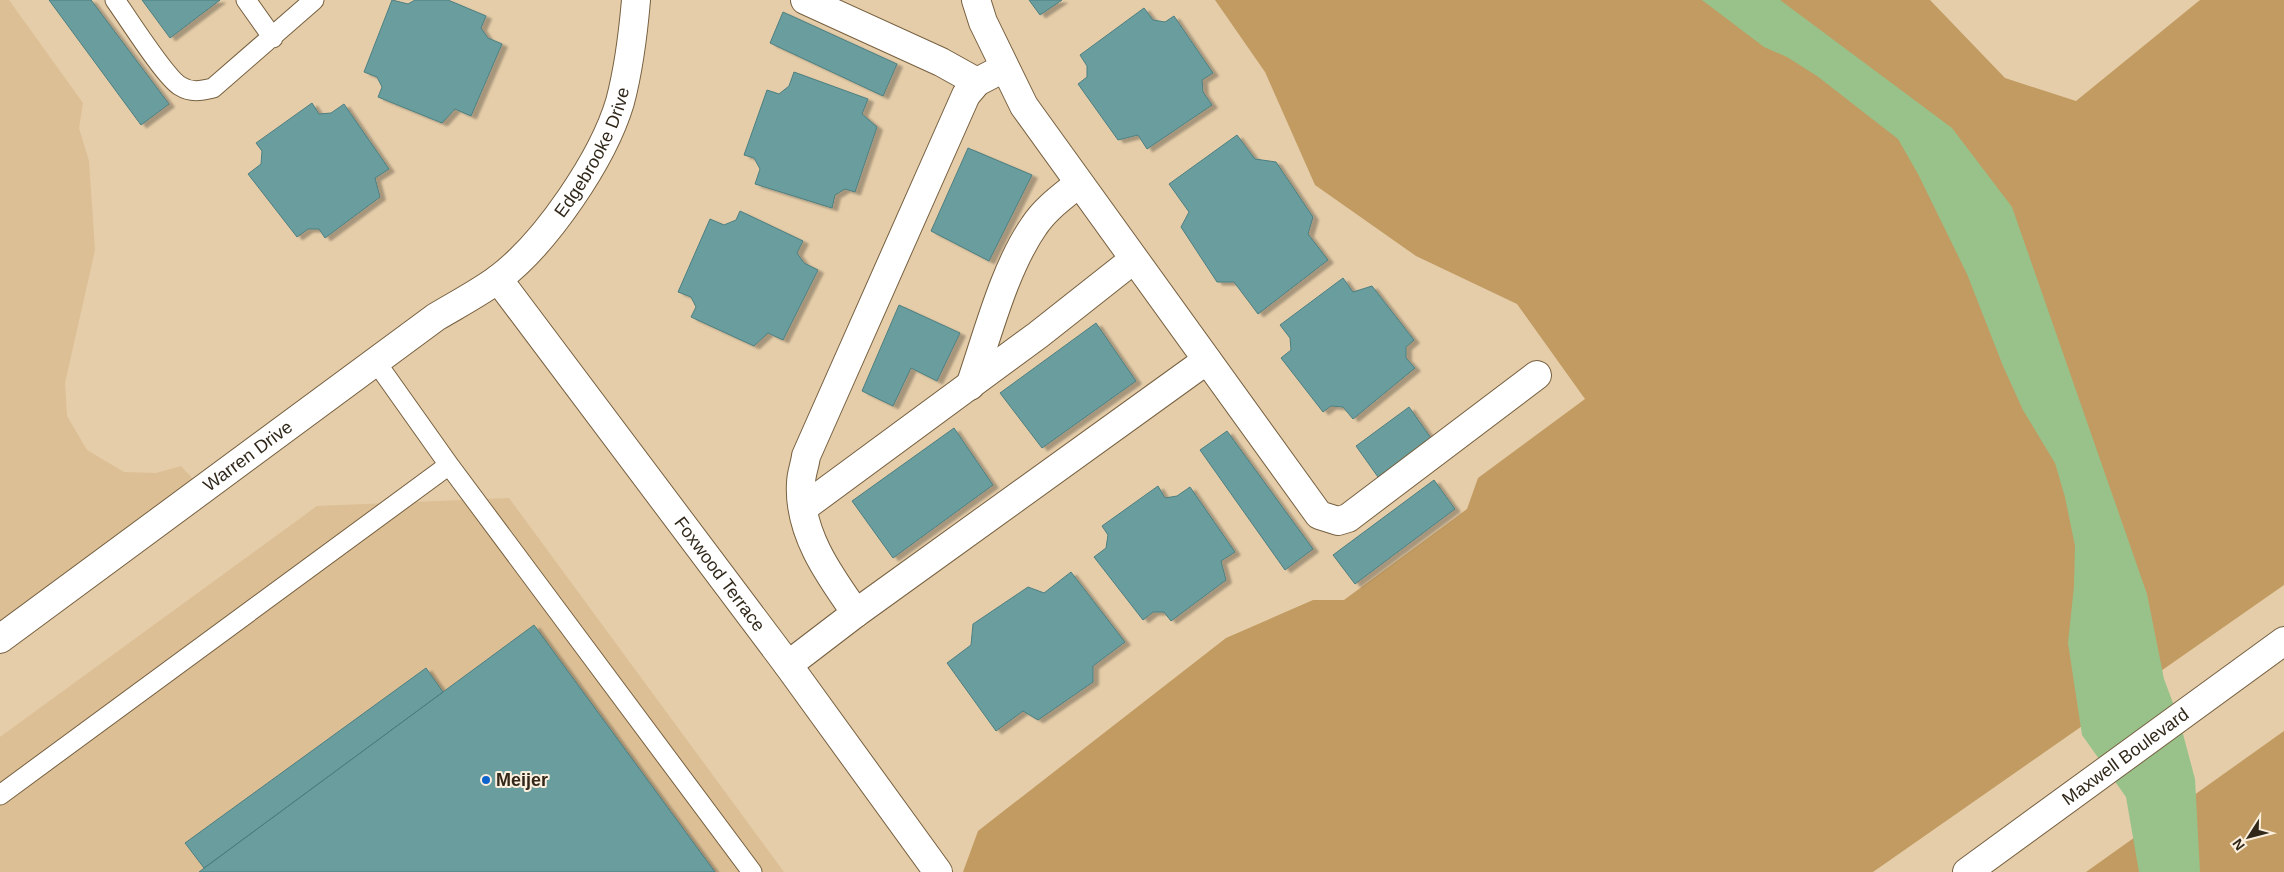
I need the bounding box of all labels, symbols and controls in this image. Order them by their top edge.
street label: Edgebrooke Drive [550,85,633,221]
street label: Warren Drive [199,417,296,495]
street label: Foxwood Terrace [670,513,769,635]
street label: Maxwell Boulevard [2058,704,2192,809]
place label: Meijer [496,770,548,790]
marker: Meijer [480,774,492,786]
north arrow [2224,812,2274,862]
text: N [2229,836,2248,853]

